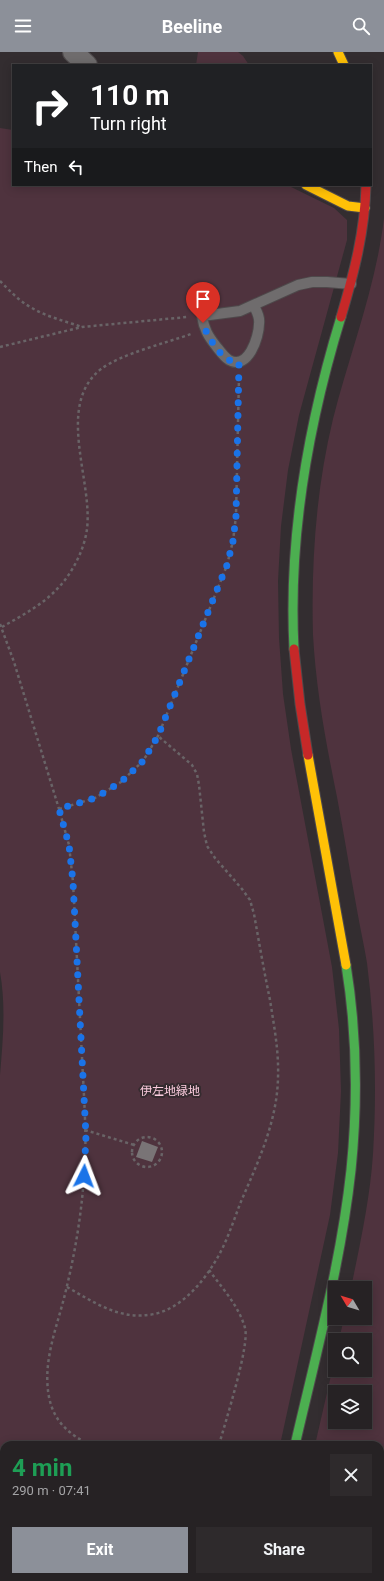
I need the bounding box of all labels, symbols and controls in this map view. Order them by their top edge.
icon: menu [12,15,34,37]
icon: search [350,15,372,37]
text: Beeline [162,16,222,37]
text: 110 m [90,79,169,112]
icon: right [24,80,76,132]
text: Turn right [90,113,167,134]
icon: left [65,156,87,178]
text: Then [24,158,57,176]
pin [186,282,220,323]
icon: arrive [192,288,214,310]
park label: 伊左地緑地 [140,1084,200,1098]
position arrow [63,1155,105,1197]
north arrow [328,1281,372,1325]
map controls [328,1281,372,1429]
button: search [328,1333,372,1377]
button: layers [328,1385,372,1429]
text: 4 min [12,1454,72,1482]
button: close [330,1454,372,1496]
text: 290 m · 07:41 [12,1483,91,1498]
button: Exit [12,1527,188,1573]
button: Share [196,1527,372,1573]

